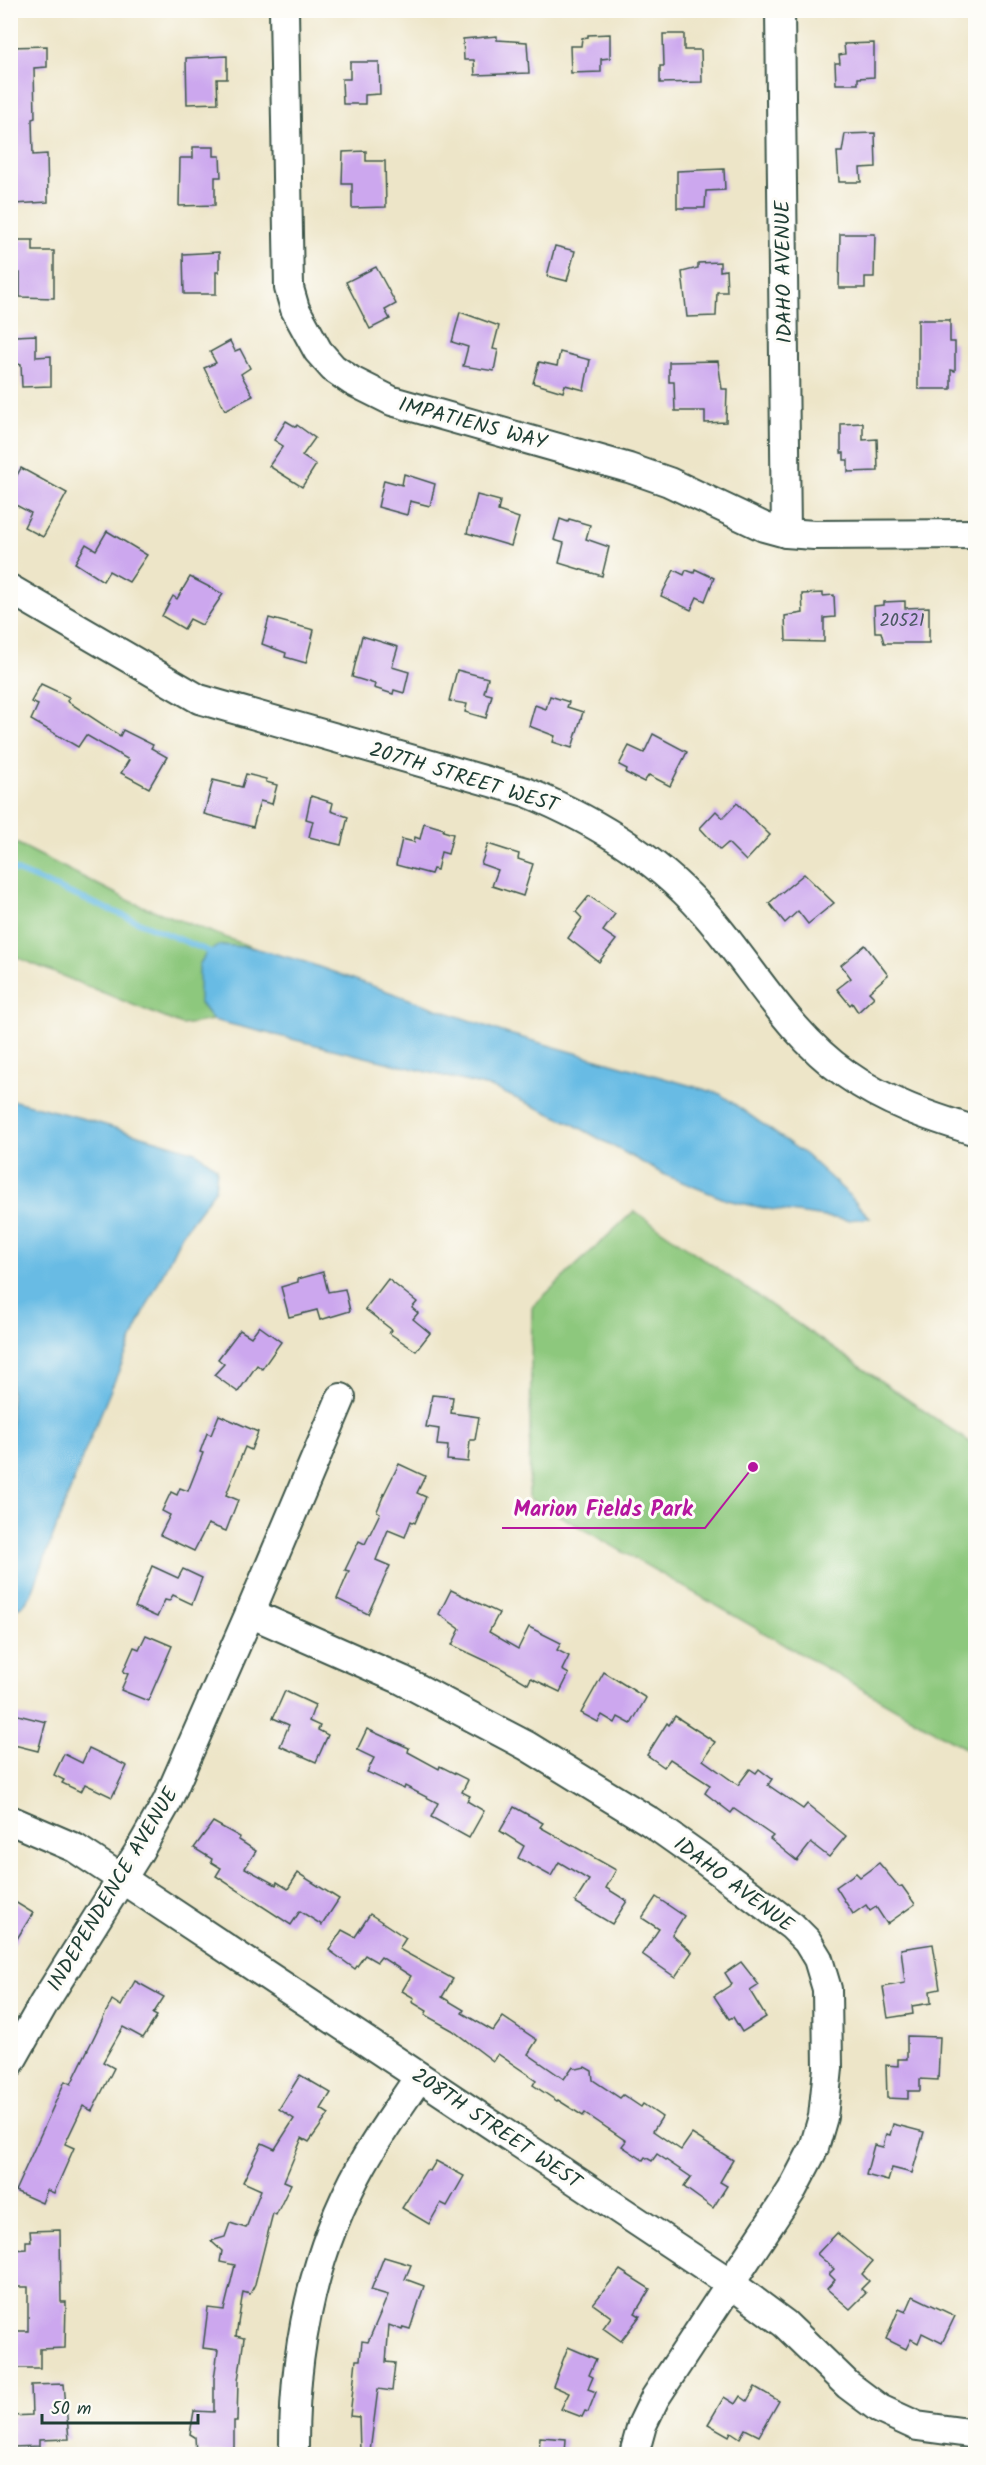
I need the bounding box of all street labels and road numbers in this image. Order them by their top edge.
street label: IDAHO AVENUE [767,199,802,344]
street label: IMPATIENS WAY [395,389,551,460]
street label: 207TH STREET WEST [365,734,564,823]
street label: INDEPENDENCE AVENUE [39,1781,188,1998]
street label: IDAHO AVENUE [666,1829,801,1942]
street label: 208TH STREET WEST [404,2060,589,2200]

